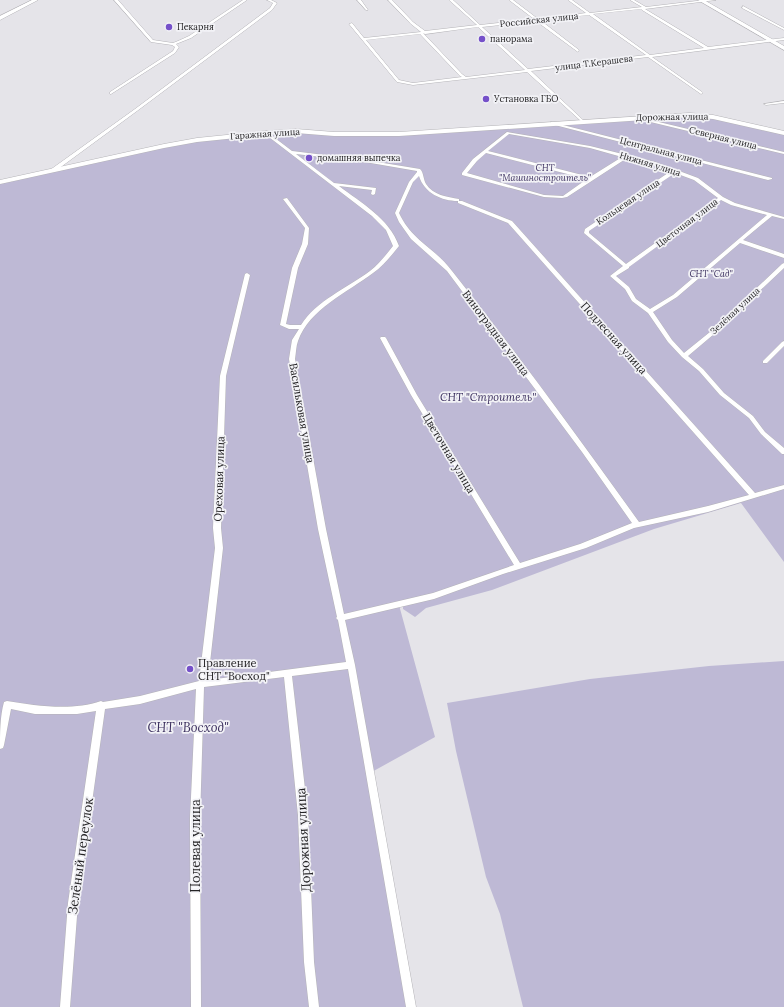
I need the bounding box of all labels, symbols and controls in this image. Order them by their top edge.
street label: Российская улица [499,10,579,29]
place label: Пекарня [177,21,214,32]
marker: Пекарня [164,22,174,32]
place label: панорама [490,33,533,44]
marker: панорама [477,34,487,44]
street label: улица Т.Керашева [554,52,634,73]
place label: Установка ГБО [493,93,558,104]
marker: Установка ГБО [481,94,491,104]
street label: Дорожная улица [636,110,709,123]
street label: Северная улица [688,124,759,151]
street label: Гаражная улица [230,126,301,141]
street label: Центральная улица [619,134,704,167]
street label: Нижняя улица [618,149,682,178]
place label: домашняя выпечка [317,152,401,163]
marker: домашняя выпечка [304,153,314,163]
park label: СНТ "Машиностроитель" [499,162,591,183]
street label: Кольцевая улица [594,176,662,227]
street label: Цветочная улица [654,196,720,249]
park label: СНТ "Сад" [689,268,733,279]
street label: Зелёная улица [708,285,762,336]
street label: Виноградная улица [459,287,533,379]
street label: Подлесная улица [578,299,650,377]
street label: Васильковая улица [286,362,318,465]
park label: СНТ "Строитель" [440,390,536,404]
street label: Цветочная улица [420,410,479,496]
street label: Ореховая улица [211,436,227,522]
place label: Правление СНТ "Восход" [198,656,270,683]
marker: Правление СНТ "Восход" [185,664,195,674]
park label: СНТ "Восход" [147,719,229,736]
street label: Дорожная улица [292,787,315,893]
street label: Зелёный переулок [64,796,97,916]
street label: Полевая улица [187,799,204,893]

